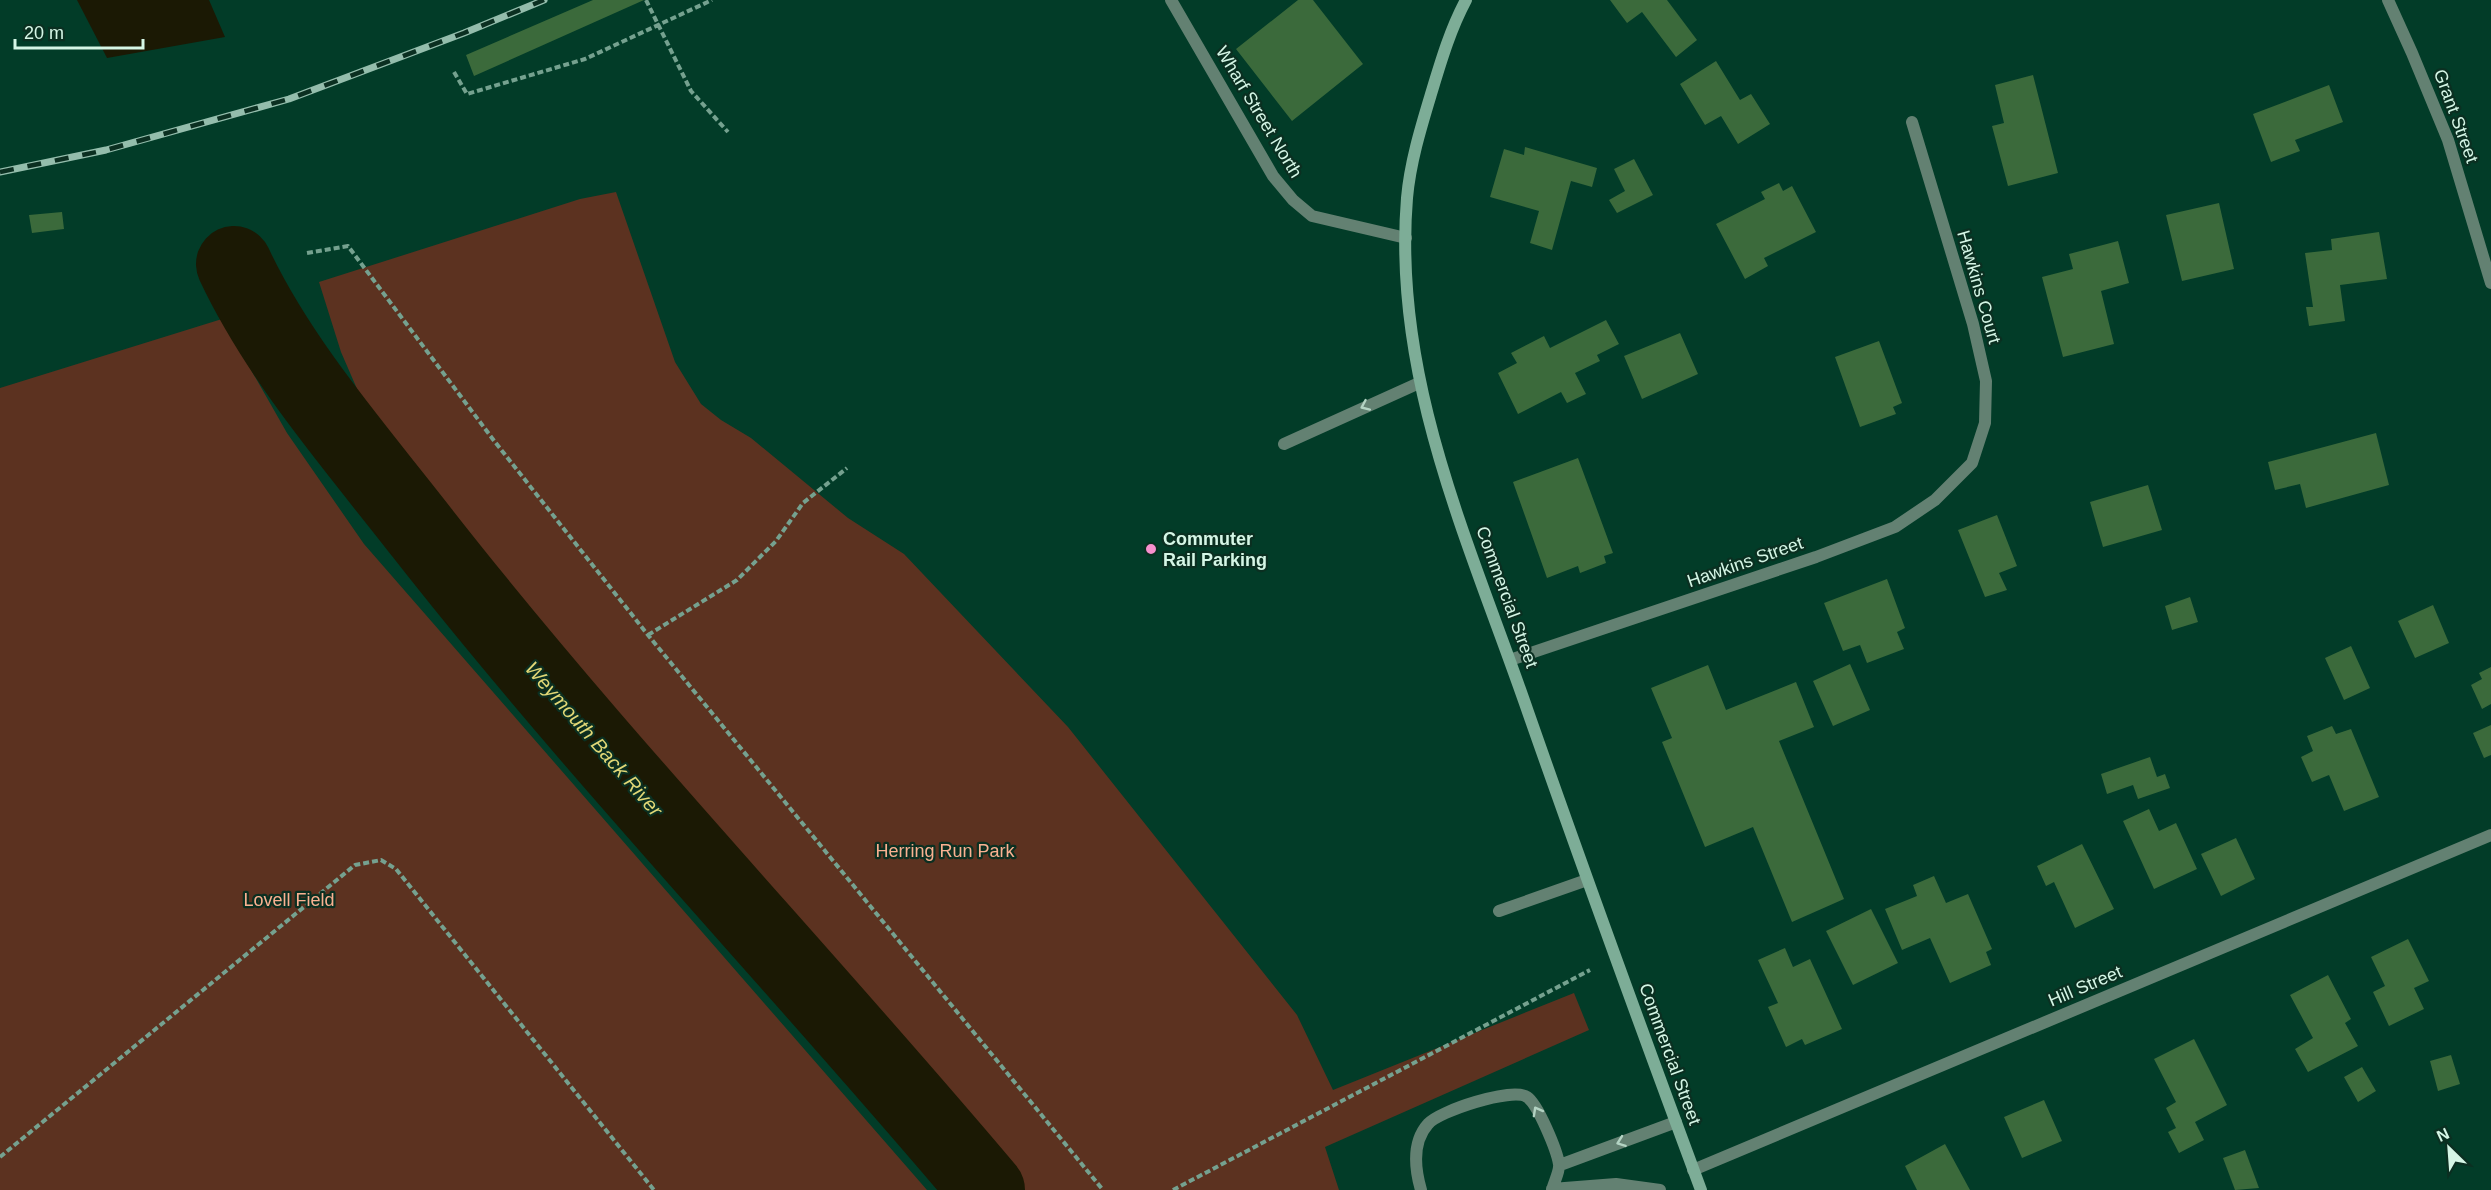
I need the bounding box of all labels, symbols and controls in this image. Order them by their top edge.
scale bar [15,12,142,50]
text: 20 m [24,23,64,43]
street label: Wharf Street North [1212,43,1306,181]
street label: Grant Street [2430,67,2482,165]
street label: Hawkins Court [1953,228,2005,346]
one-way arrow [1360,399,1371,411]
street label: Commercial Street [1472,524,1542,670]
place label: Commuter Rail Parking [1163,529,1267,570]
street label: Hawkins Street [1685,533,1805,591]
marker: Commuter Rail Parking [1144,542,1158,556]
water label: Weymouth Back River [521,657,668,822]
park label: Herring Run Park [875,841,1016,861]
park label: Lovell Field [243,890,335,910]
street label: Hill Street [2045,962,2125,1010]
street label: Commercial Street [1635,981,1705,1127]
one-way arrow [1533,1107,1545,1117]
north arrow [2419,1118,2479,1178]
text: N [2434,1125,2452,1145]
one-way arrow [1616,1135,1627,1148]

